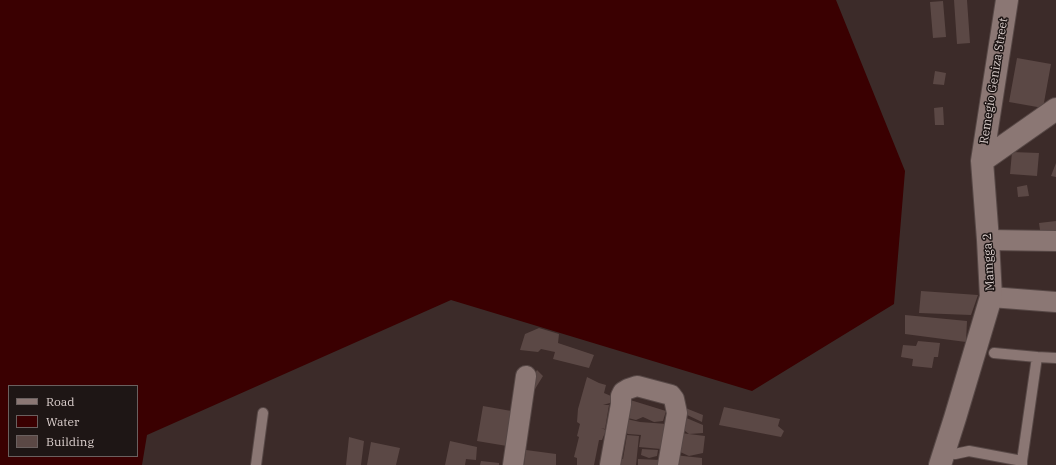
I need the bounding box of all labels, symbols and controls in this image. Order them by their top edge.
street label: Remegio Geniza Street [977,17,1011,145]
street label: Mamgga 2 [980,233,998,291]
legend [8,385,138,457]
text: Road [46,394,75,409]
text: Water [46,414,79,429]
text: Building [46,434,94,449]

